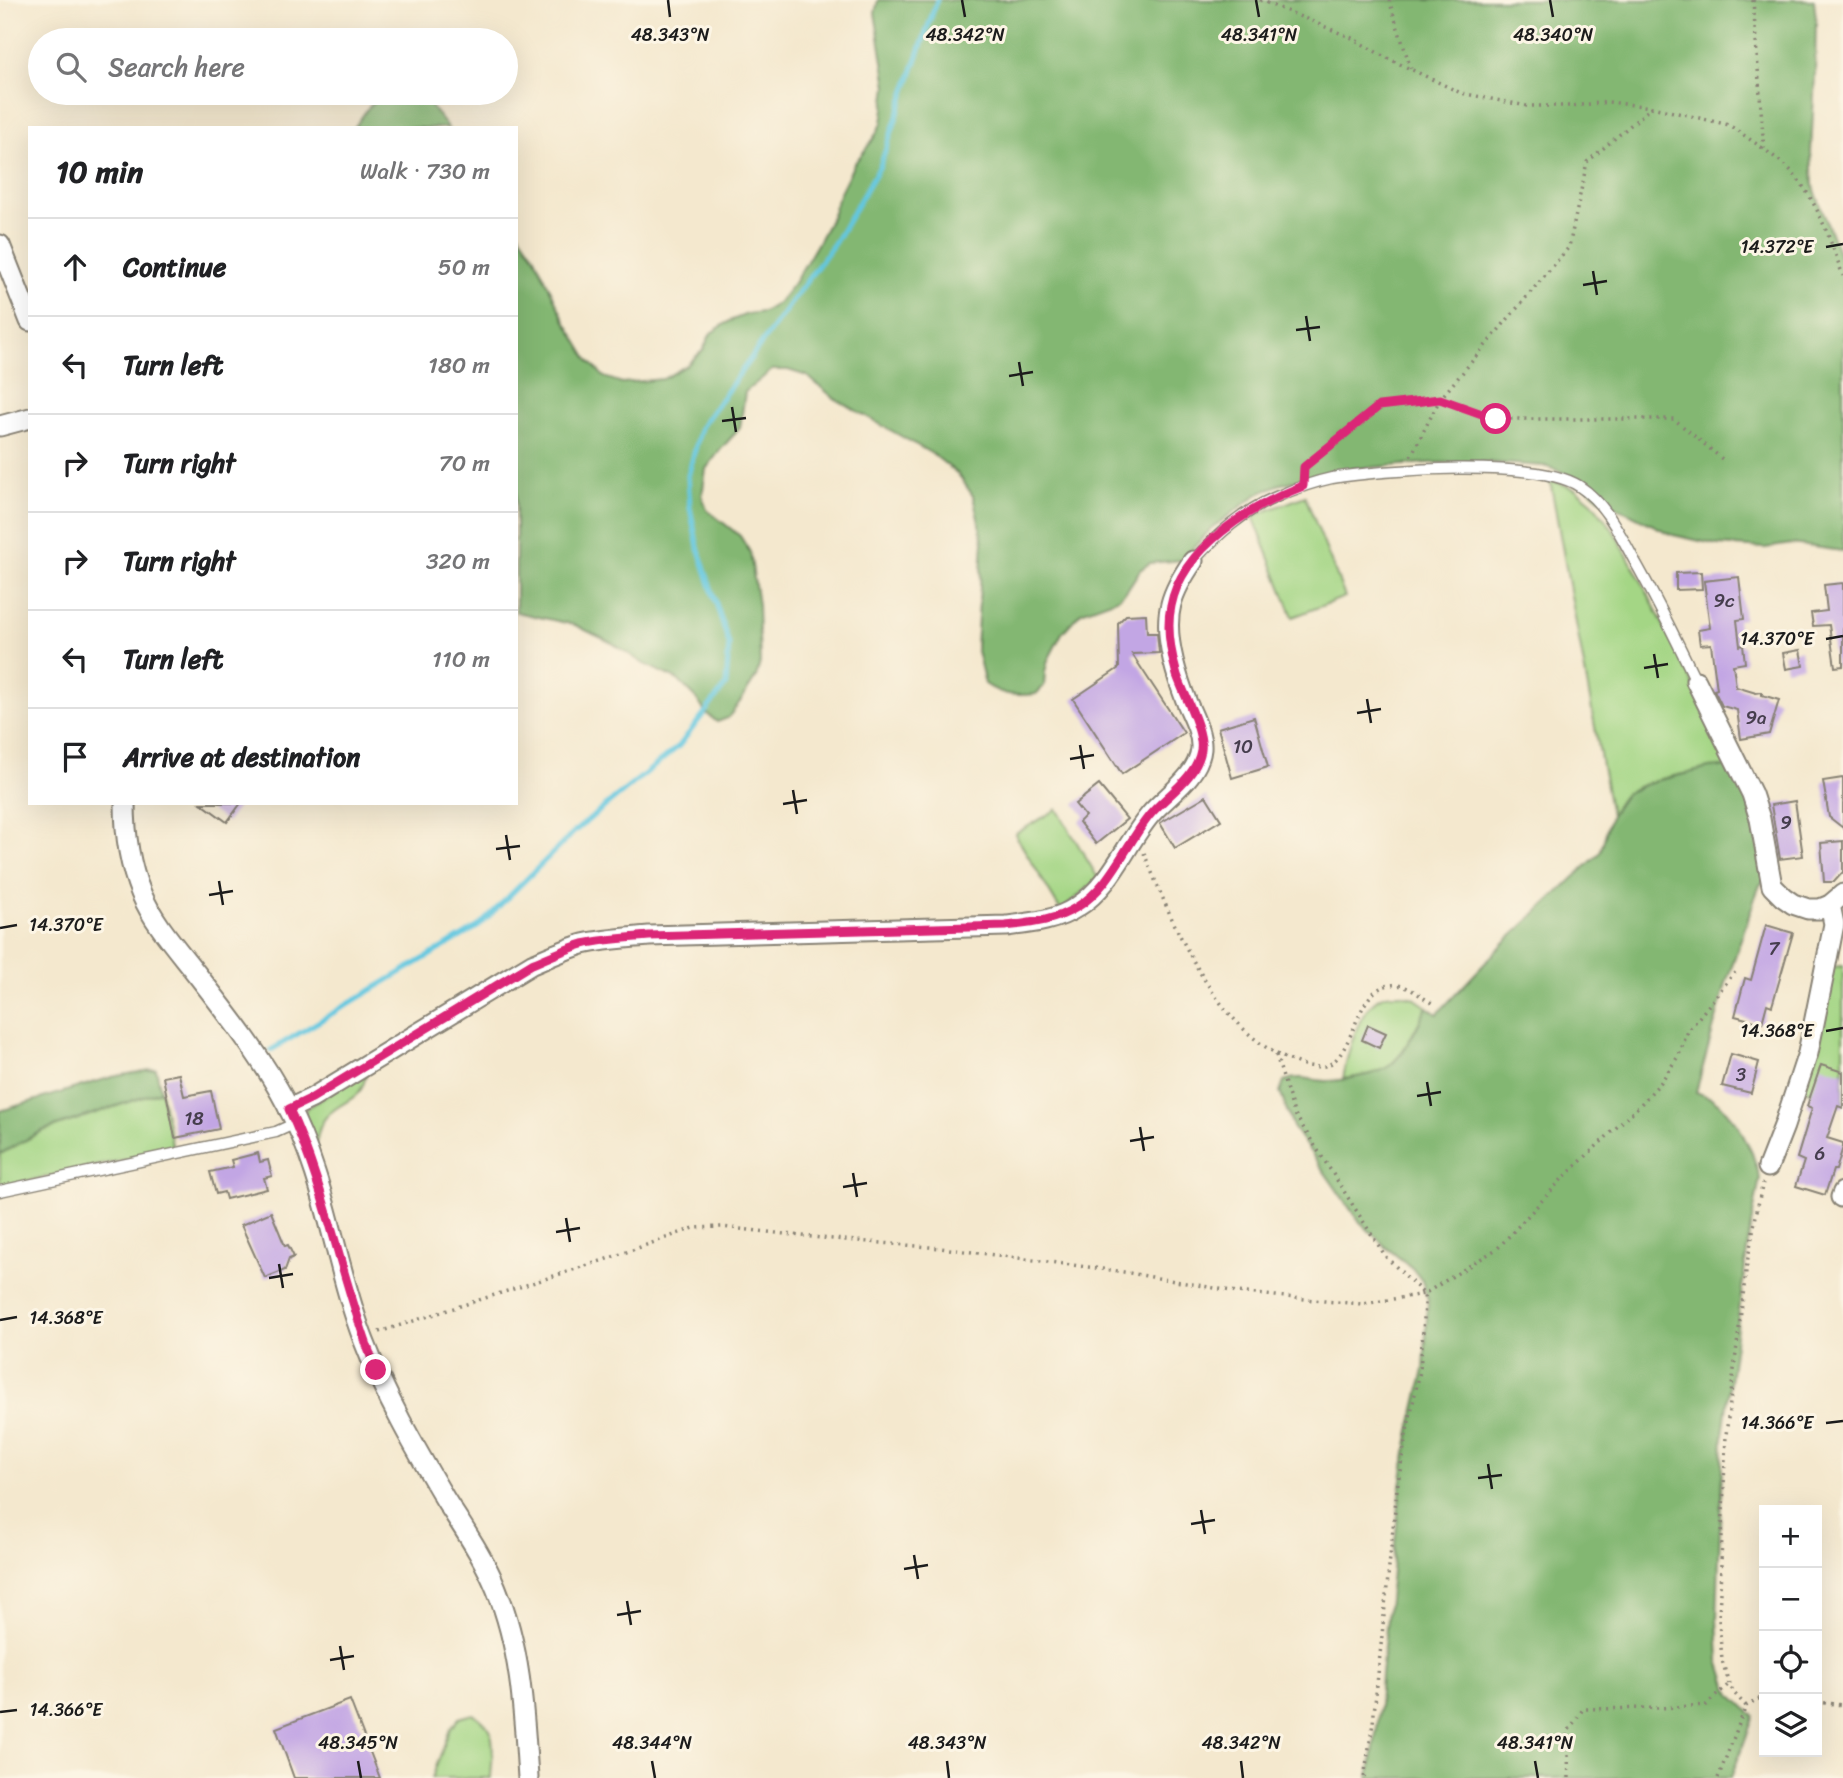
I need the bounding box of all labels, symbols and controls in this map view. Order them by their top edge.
text: 48.343°N [631,19,710,51]
text: 48.342°N [925,19,1005,51]
text: 48.341°N [1221,19,1298,51]
text: 48.340°N [1513,19,1594,51]
search box [28,28,518,105]
text: Search here [108,44,245,90]
icon: search [52,48,90,86]
text: 10 min [56,145,143,199]
text: Walk · 730 m [360,151,490,192]
text: 14.372°E [1741,231,1814,263]
text: Continue [123,244,226,290]
text: 50 m [438,247,490,288]
icon: ahead [56,248,94,286]
text: Turn left [123,342,223,388]
text: 180 m [428,345,490,386]
icon: left [56,346,94,384]
route start [1480,403,1511,434]
text: Turn right [123,440,236,486]
text: 70 m [439,443,490,484]
icon: right [56,444,94,482]
text: Turn right [123,538,236,584]
text: 320 m [426,541,490,582]
icon: right [56,542,94,580]
house number: 9c [1713,584,1735,617]
text: 14.370°E [1740,623,1815,655]
text: Turn left [123,636,223,682]
text: 110 m [432,639,490,680]
icon: left [56,640,94,678]
house number: 9a [1745,701,1767,734]
house number: 10 [1233,730,1253,763]
text: Arrive at destination [123,734,360,780]
icon: arrive [56,738,94,776]
house number: 9 [1780,806,1792,839]
text: 14.370°E [29,909,104,941]
house number: 7 [1769,932,1781,965]
text: 14.368°E [1740,1015,1815,1047]
house number: 3 [1736,1058,1747,1091]
house number: 18 [184,1102,204,1135]
house number: 6 [1815,1137,1825,1170]
text: 14.368°E [29,1302,104,1334]
route end [360,1354,391,1385]
text: 14.366°E [1741,1407,1814,1439]
map controls [1759,1505,1822,1757]
button: + [1759,1505,1822,1568]
button: − [1759,1568,1822,1631]
button: locate [1759,1631,1822,1694]
text: 14.366°E [30,1694,103,1726]
button: layers [1759,1694,1822,1757]
text: 48.345°N [318,1727,398,1759]
text: 48.344°N [612,1727,693,1759]
text: 48.343°N [908,1727,987,1759]
text: 48.342°N [1201,1727,1281,1759]
text: 48.341°N [1497,1727,1574,1759]

